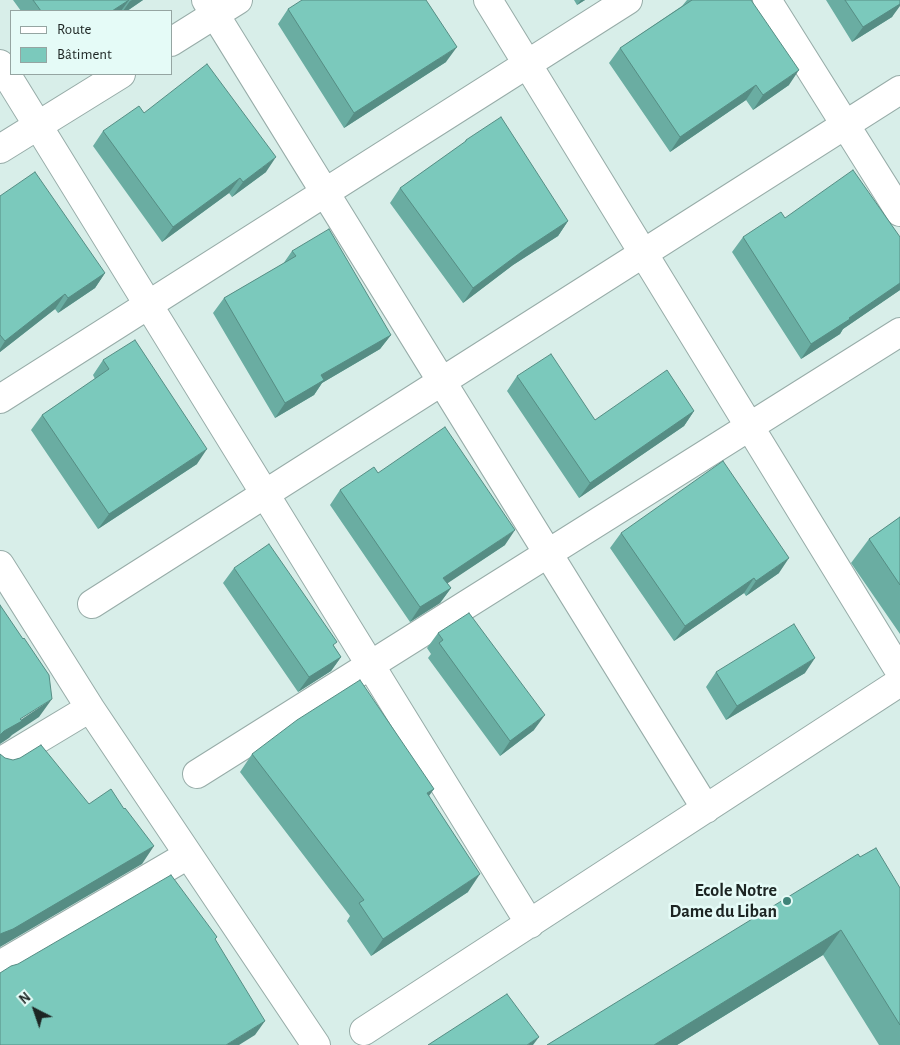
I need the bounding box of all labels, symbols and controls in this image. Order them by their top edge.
legend [10,10,172,75]
text: Route [57,22,91,37]
text: Bâtiment [57,47,112,62]
place label: Ecole Notre Dame du Liban [669,880,777,922]
marker: Ecole Notre Dame du Liban [781,895,793,907]
north arrow [10,985,60,1035]
text: N [17,990,33,1007]

